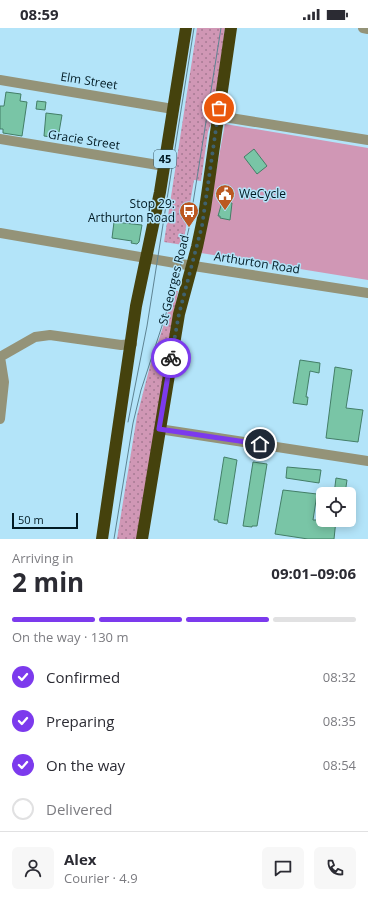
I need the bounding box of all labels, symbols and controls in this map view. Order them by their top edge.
text: 08:59 [20,4,59,24]
street label: Elm Street [59,68,119,93]
pin [202,91,236,125]
icon: bag [208,97,230,119]
street label: Gracie Street [47,125,121,154]
road number: 45 [154,150,176,168]
public building icon: WeCycle [214,183,236,211]
place label: WeCycle [239,185,286,202]
place label: Stop 29: Arthurton Road [88,195,175,226]
bus stop icon: Stop 29: Arthurton Road [178,200,200,228]
street label: St Georges Road [154,233,193,327]
street label: Arthurton Road [213,247,301,278]
courier [151,338,191,378]
icon: bike [160,347,182,369]
pin [243,427,277,461]
icon: home [249,433,271,455]
map controls [316,487,356,527]
button: locate [316,487,356,527]
scale bar [12,511,78,530]
text: 50 m [18,512,44,527]
text: Arriving in [12,549,74,567]
text: 09:01–09:06 [271,563,356,583]
text: 2 min [12,564,84,600]
text: On the way · 130 m [12,628,128,646]
icon: check [12,666,34,688]
text: Confirmed [46,667,120,687]
text: 08:32 [323,668,356,686]
icon: check [12,710,34,732]
text: Preparing [46,711,114,731]
text: 08:35 [323,712,356,730]
icon: check [12,754,34,776]
text: On the way [46,755,125,775]
text: 08:54 [323,756,356,774]
text: Delivered [46,799,113,819]
button: person [12,847,54,889]
button: chat [262,847,304,889]
button: phone [314,847,356,889]
text: Alex [64,849,96,869]
text: Courier · 4.9 [64,869,138,887]

